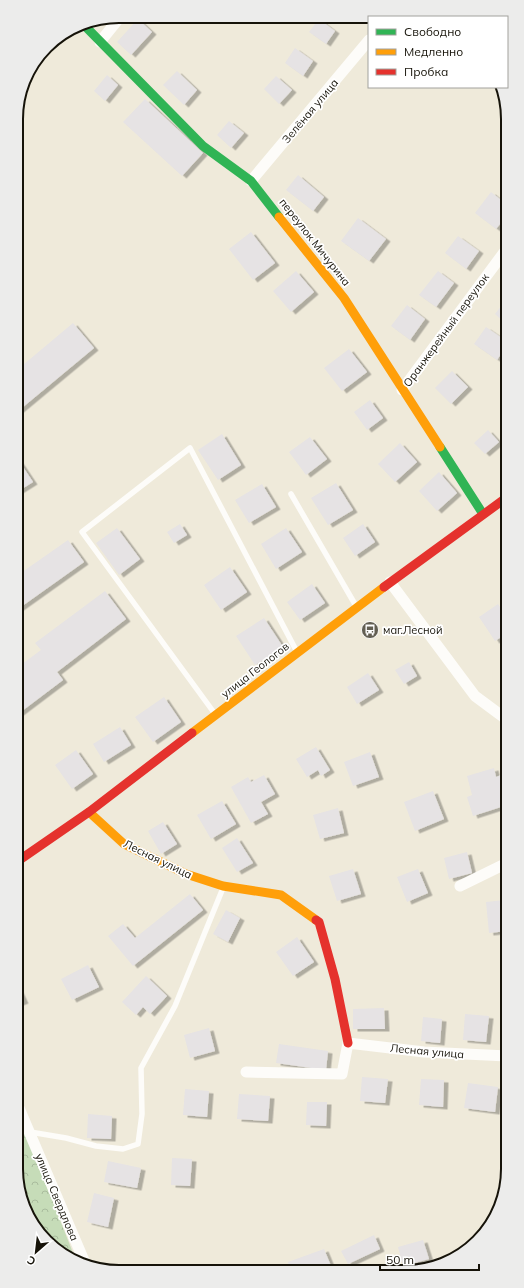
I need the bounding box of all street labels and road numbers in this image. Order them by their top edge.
street label: Зелёная улица [279,76,341,146]
street label: переулок Мичурина [276,195,354,289]
street label: Оранжерейный переулок [400,271,492,389]
street label: улица Геологов [218,639,292,701]
street label: Лесная улица [122,836,194,882]
street label: Лесная улица [389,1041,465,1061]
street label: улица Свердлова [32,1151,82,1243]

